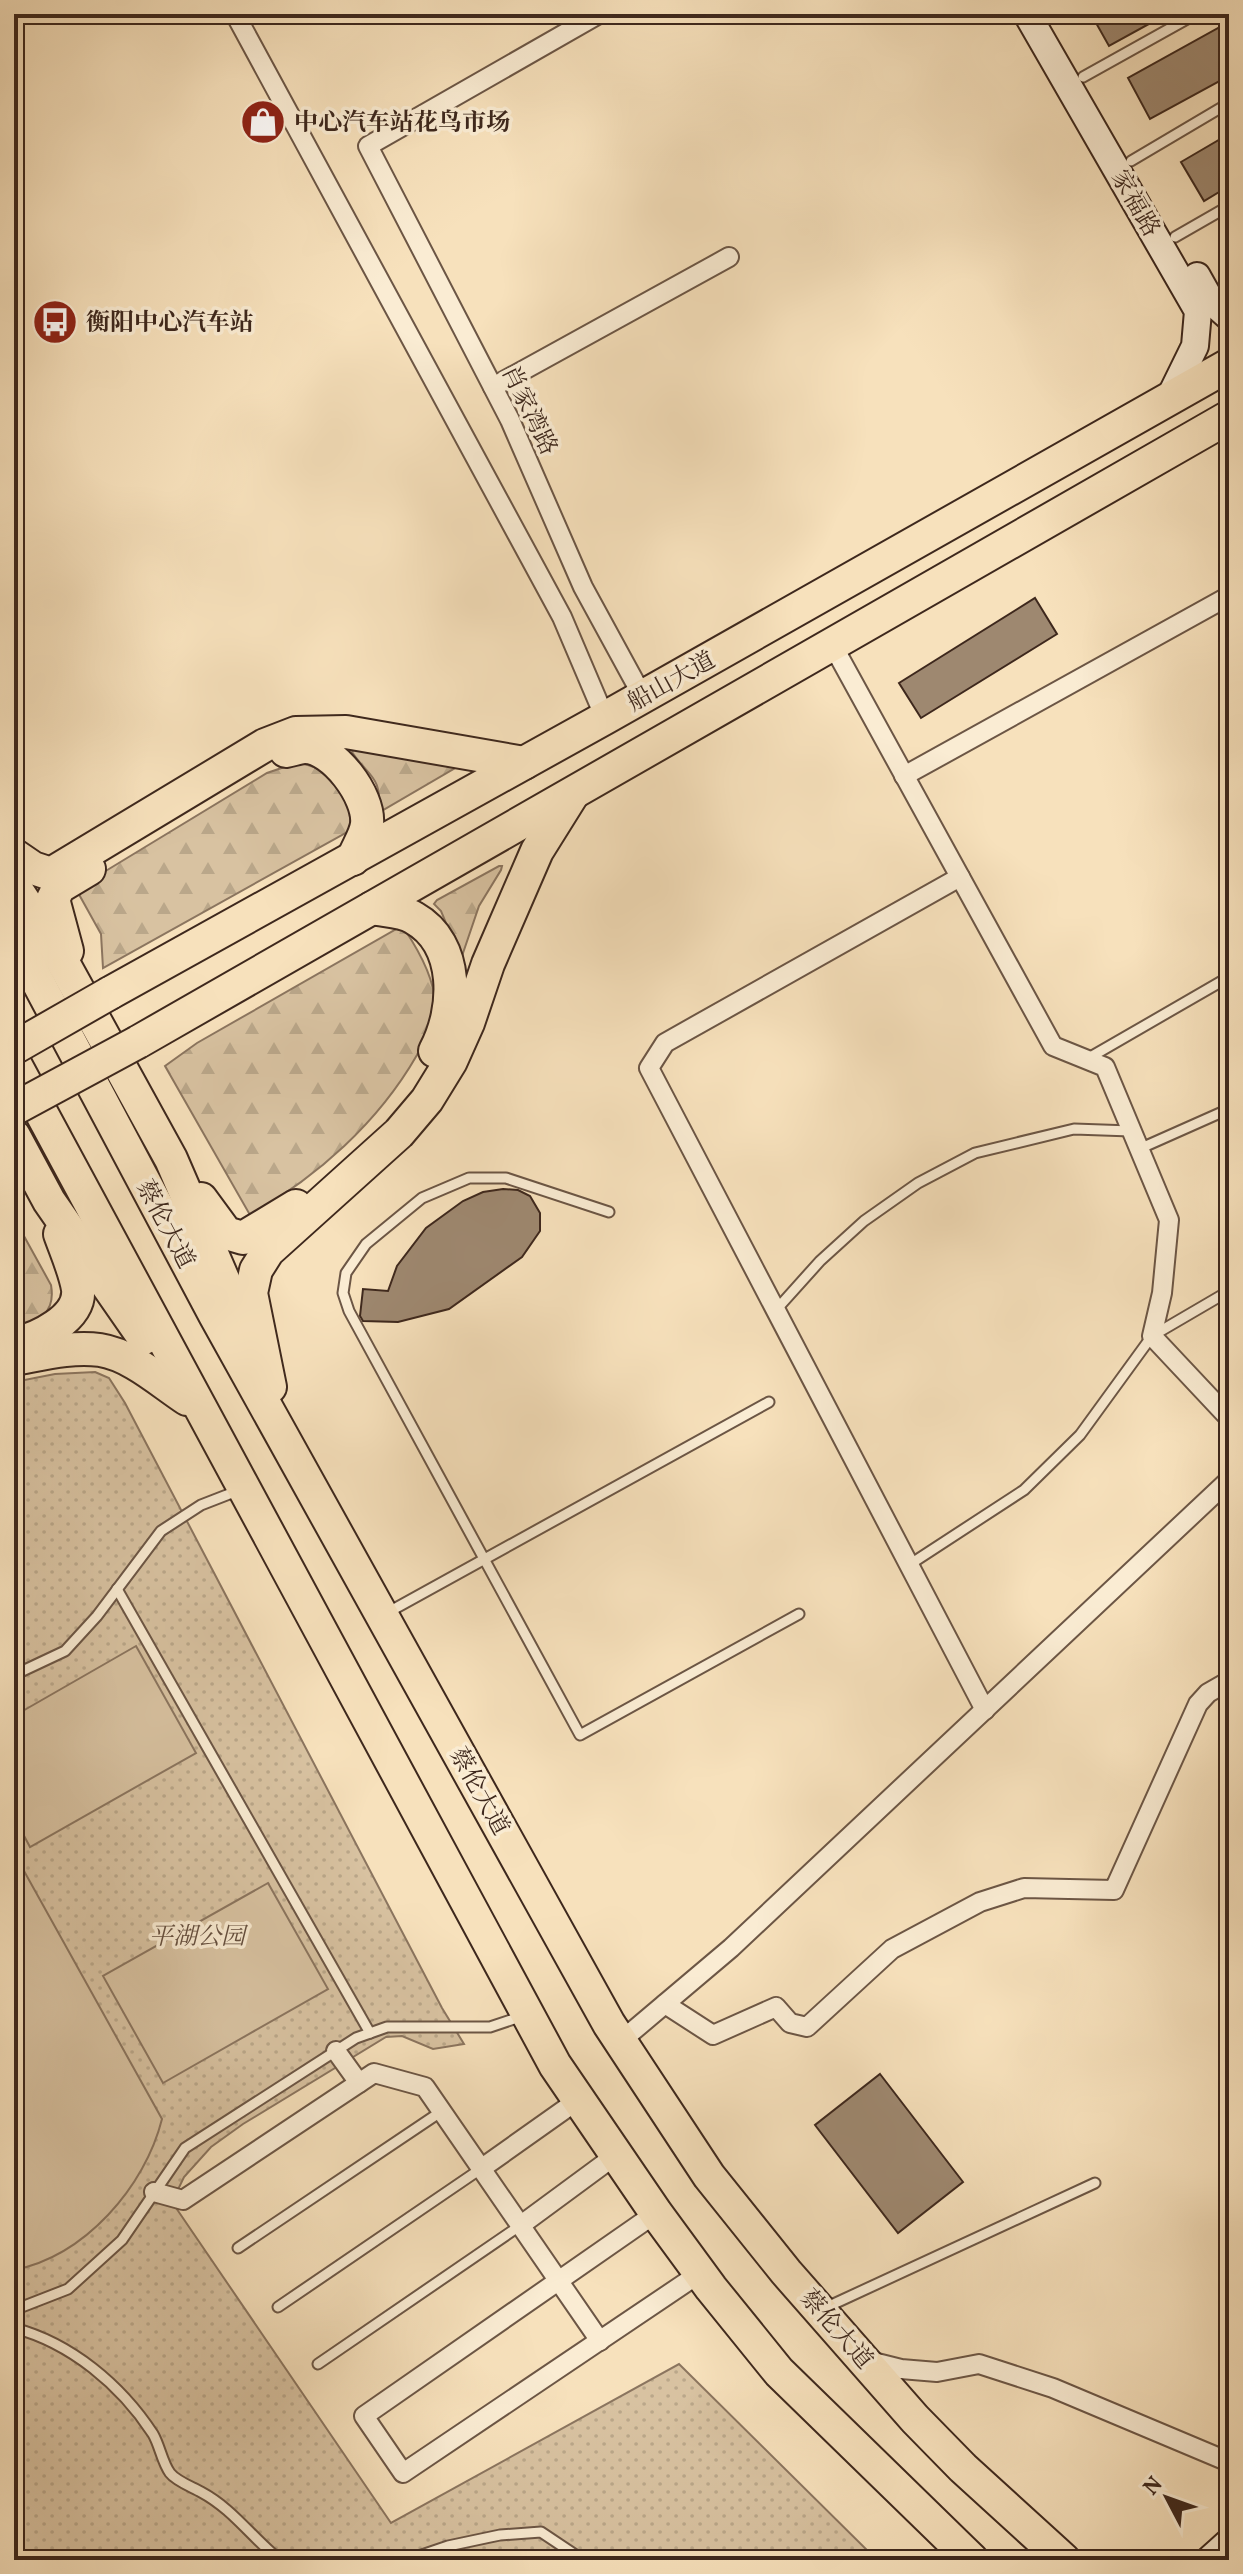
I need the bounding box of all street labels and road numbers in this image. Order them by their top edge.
street label: 家福路 [1102,164,1167,244]
street label: 肖家湾路 [492,360,565,461]
street label: 船山大道 [622,645,722,721]
street label: 蔡伦大道 [127,1175,202,1275]
street label: 蔡伦大道 [440,1742,516,1842]
street label: 蔡伦大道 [791,2283,880,2378]

